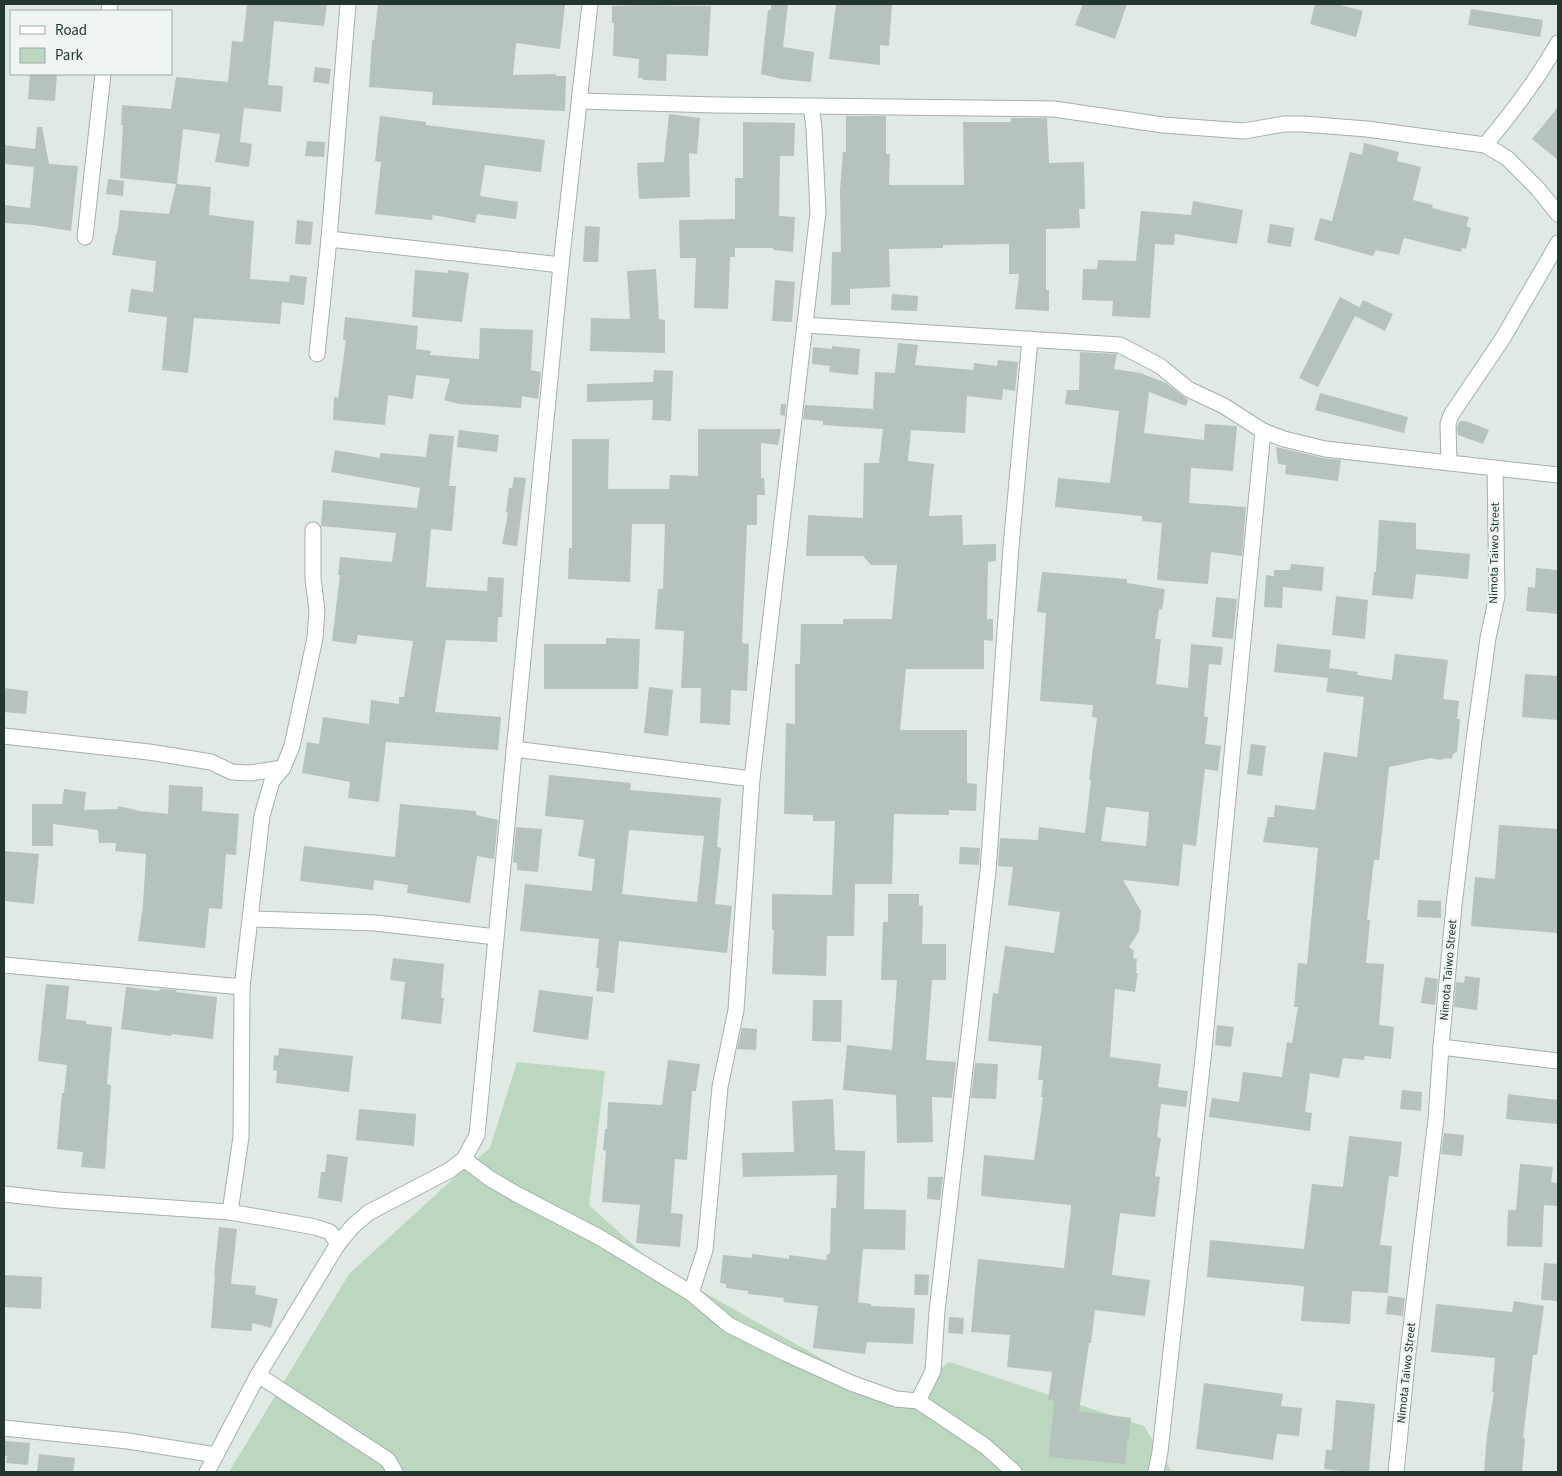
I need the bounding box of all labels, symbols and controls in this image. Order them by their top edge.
legend [10,10,172,75]
text: Road [55,20,87,41]
text: Park [55,45,84,66]
street label: Nimota Taiwo Street [1485,502,1504,604]
street label: Nimota Taiwo Street [1436,919,1461,1021]
street label: Nimota Taiwo Street [1393,1322,1420,1424]

